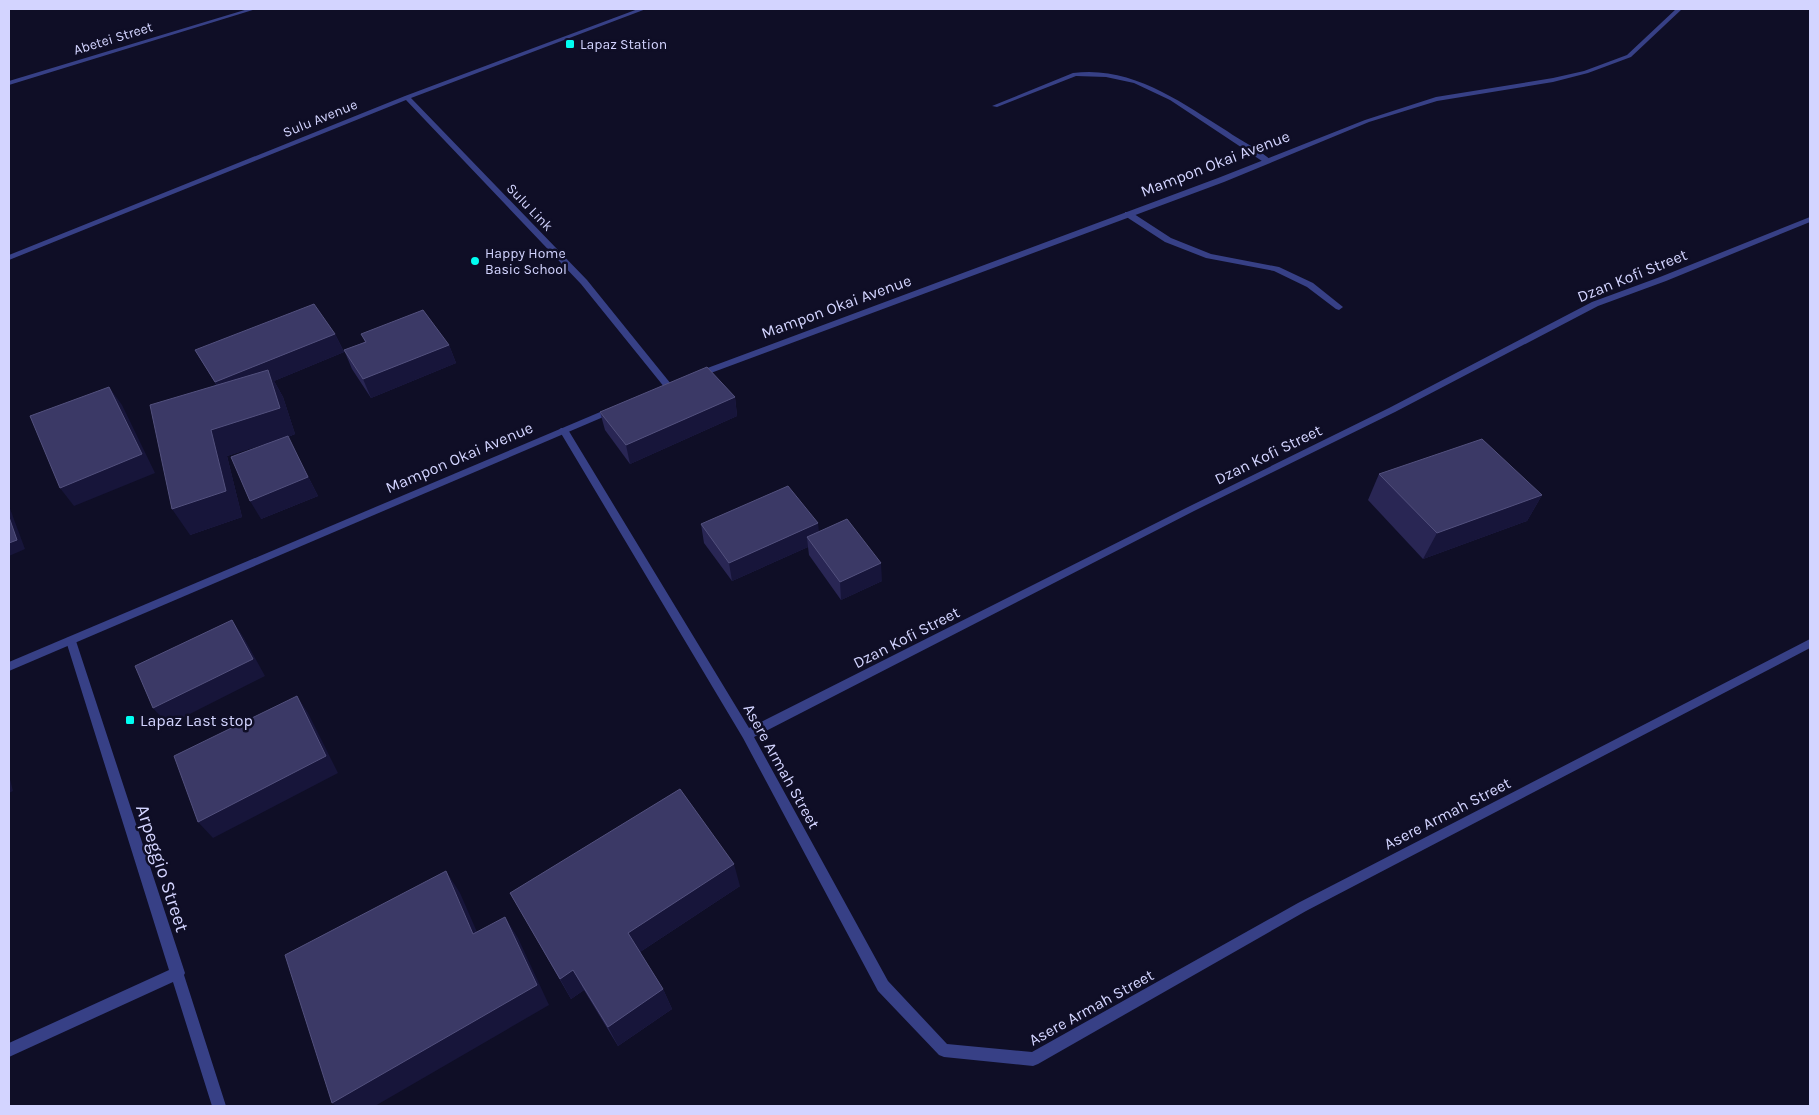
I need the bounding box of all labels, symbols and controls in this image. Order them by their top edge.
street label: Abetei Street [71,18,155,59]
place label: Lapaz Station [580,36,667,53]
marker: Lapaz Station [564,38,576,50]
street label: Sulu Avenue [280,96,360,141]
street label: Mampon Okai Avenue [1138,126,1292,201]
street label: Sulu Link [503,180,557,235]
place label: Happy Home Basic School [485,245,567,278]
street label: Dzan Kofi Street [1574,245,1690,306]
marker: Happy Home Basic School [469,255,481,267]
street label: Mampon Okai Avenue [759,270,914,342]
street label: Mampon Okai Avenue [383,418,536,497]
street label: Dzan Kofi Street [1212,420,1325,489]
street label: Dzan Kofi Street [850,602,963,672]
street label: Asere Armah Street [739,701,824,832]
place label: Lapaz Last stop [140,711,253,730]
marker: Lapaz Last stop [124,714,136,726]
street label: Asere Armah Street [1381,773,1514,854]
street label: Arpeggio Street [131,802,193,935]
street label: Asere Armah Street [1026,965,1157,1050]

